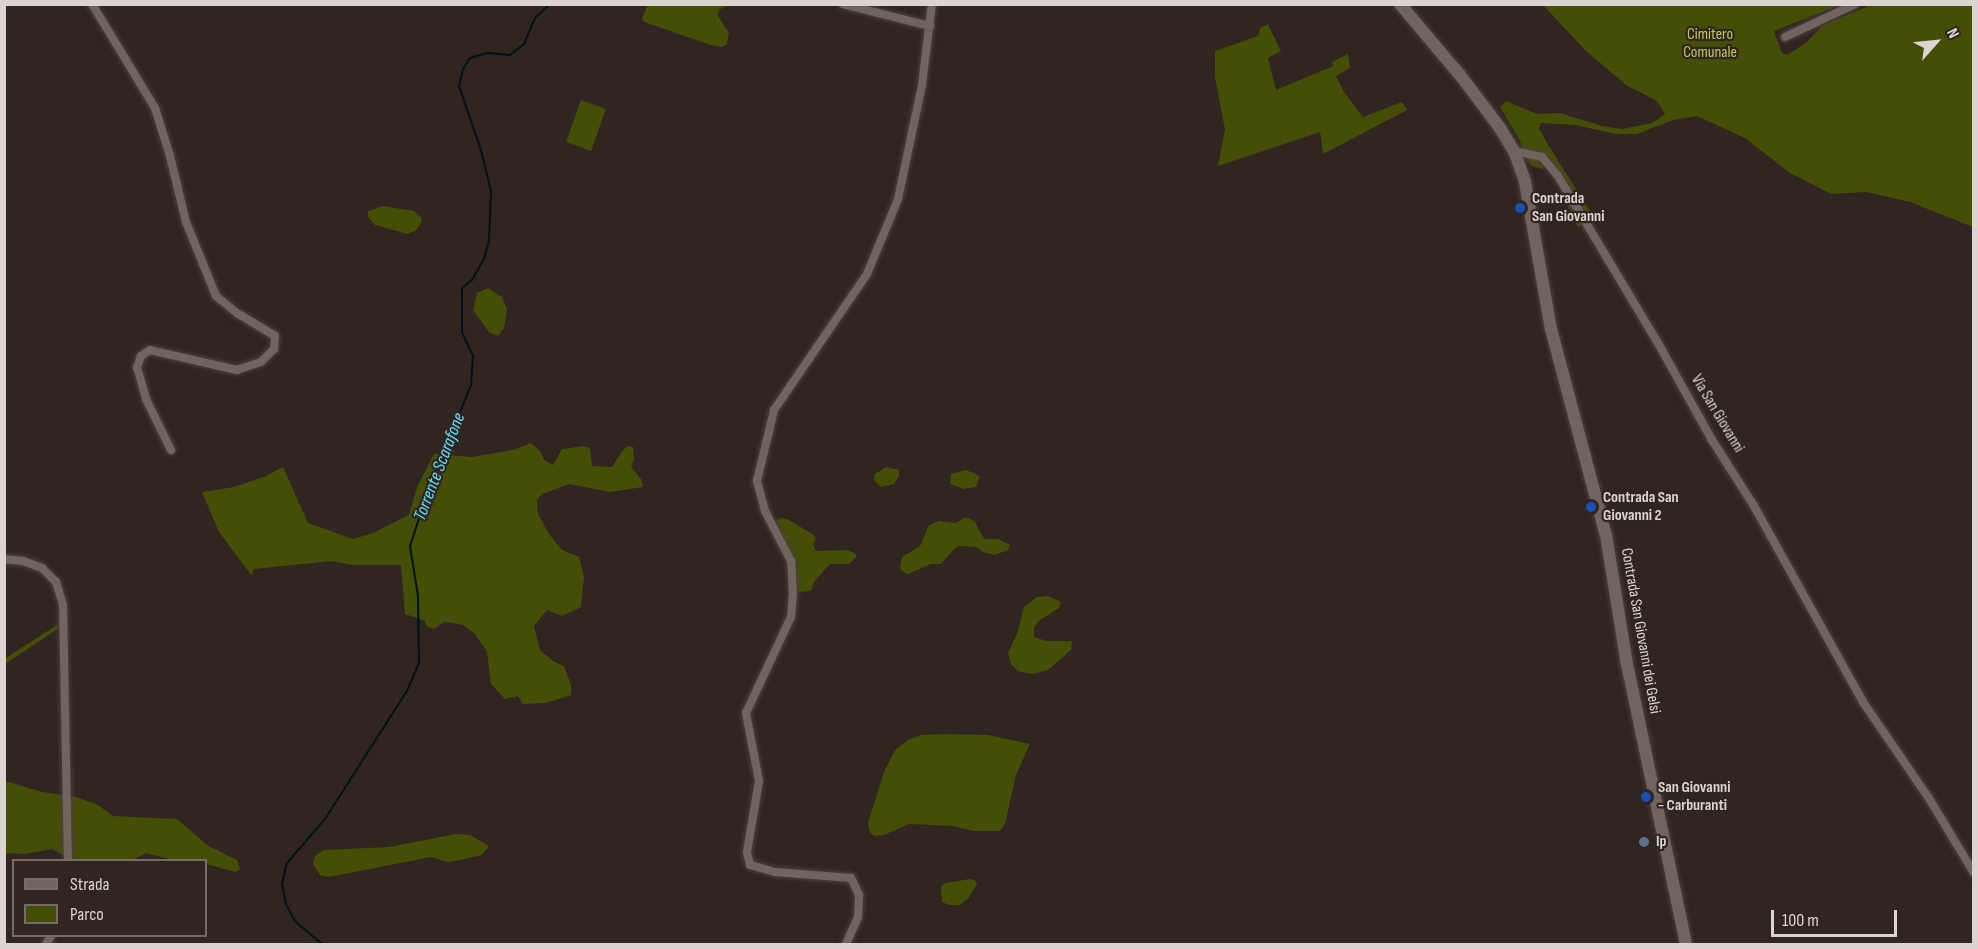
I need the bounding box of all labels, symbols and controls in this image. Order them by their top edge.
north arrow [1906,12,1966,72]
park label: Cimitero Comunale [1683,25,1737,63]
text: N [1942,25,1963,42]
place label: Contrada San Giovanni [1532,189,1604,227]
marker: Contrada San Giovanni [1513,201,1527,215]
street label: Via San Giovanni [1686,372,1748,456]
water label: Torrente Scarafone [410,410,470,524]
place label: Contrada San Giovanni 2 [1603,488,1679,526]
marker: Contrada San Giovanni 2 [1584,500,1598,514]
street label: Contrada San Giovanni dei Gelsi [1616,547,1664,715]
place label: San Giovanni - Carburanti [1658,778,1730,816]
marker: San Giovanni - Carburanti [1639,790,1653,804]
place label: Ip [1656,832,1666,852]
marker: Ip [1637,835,1651,849]
legend [12,859,207,937]
text: Strada [70,874,109,895]
scale bar [1774,898,1900,936]
text: Parco [70,904,104,925]
text: 100 m [1782,910,1819,931]

